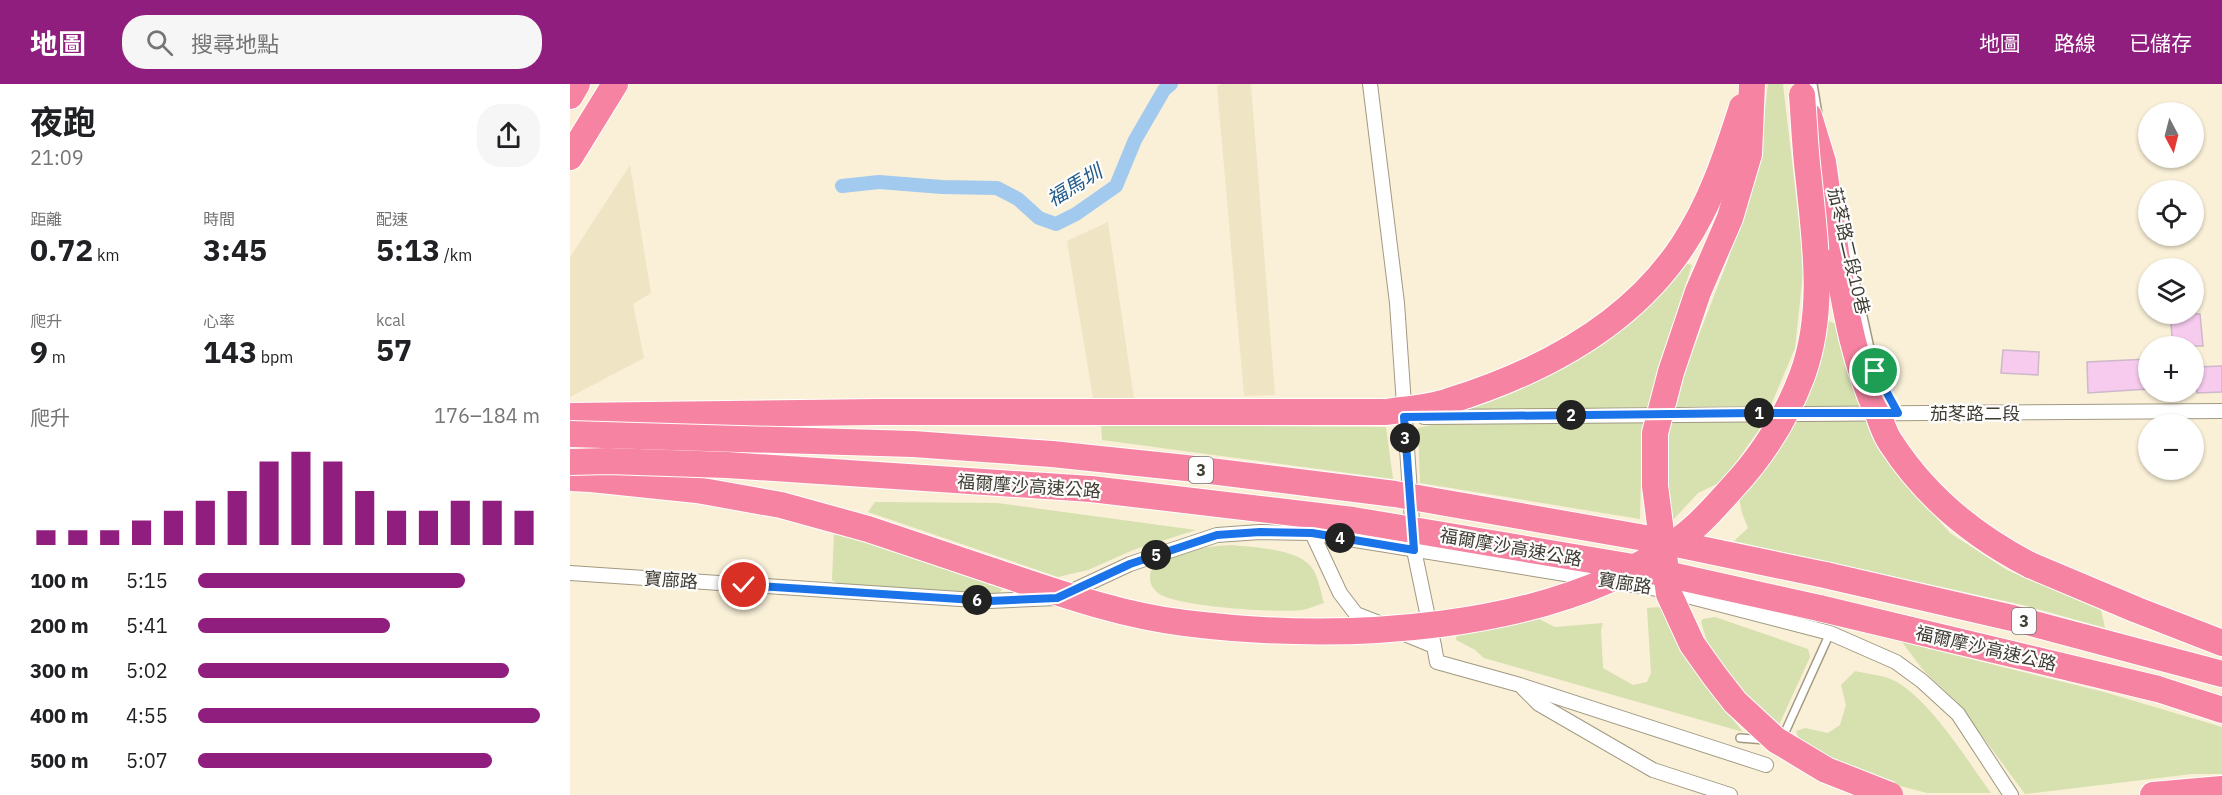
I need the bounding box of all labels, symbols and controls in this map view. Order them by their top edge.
search box [122,15,542,69]
text: 地圖 [30,25,86,62]
icon: search [143,26,176,59]
text: 搜尋地點 [191,29,279,58]
text: 地圖 [1979,29,2021,57]
text: 路線 [2054,29,2096,57]
text: 已儲存 [2129,29,2192,57]
text: 夜跑 [30,100,96,143]
north arrow [2138,102,2204,168]
map controls [2138,102,2204,480]
button: share [477,104,540,167]
text: 21:09 [30,144,84,171]
water label: 福馬圳 [1041,156,1109,212]
button: locate [2138,180,2204,246]
street label: 茄苳路二段10巷 [1823,185,1875,317]
text: 距離 [30,209,62,229]
text: 時間 [203,209,235,229]
text: 配速 [376,209,408,229]
text: 0.72 [30,230,93,269]
text: 3:45 [203,230,267,269]
text: 5:13 [376,230,440,269]
text: km [93,245,120,265]
text: /km [440,245,472,265]
button: layers [2138,258,2204,324]
text: kcal [376,310,405,330]
text: 爬升 [30,311,62,331]
text: 心率 [203,311,235,331]
text: 57 [376,330,412,369]
text: 9 [30,332,48,371]
text: 143 [203,332,257,371]
button: + [2138,336,2204,402]
pin [1849,345,1900,396]
text: m [48,347,66,367]
text: bpm [257,347,293,367]
icon: arrive [1858,354,1891,387]
pin: 1 [1744,398,1774,428]
pin: 2 [1556,400,1586,430]
text: 176–184 m [434,402,540,429]
street label: 茄苳路二段 [1930,402,2020,425]
text: 1 [1754,403,1764,423]
text: 爬升 [30,404,70,431]
text: 2 [1566,405,1576,425]
button: − [2138,414,2204,480]
pin: 3 [1390,423,1420,453]
text: 3 [1400,428,1410,448]
road number: 3 [1189,457,1213,483]
street label: 福爾摩沙高速公路 [956,470,1102,502]
pin: 4 [1325,523,1355,553]
street label: 福爾摩沙高速公路 [1438,523,1584,571]
text: 4 [1335,528,1345,548]
pin: 5 [1141,540,1171,570]
text: 5 [1151,545,1161,565]
pin [718,559,769,610]
text: 100 m [30,567,89,594]
text: 5:15 [126,567,168,594]
street label: 寶廍路 [643,567,699,593]
street label: 寶廍路 [1597,567,1653,599]
icon: check [727,568,760,601]
pin: 6 [962,585,992,615]
text: 6 [972,590,982,610]
road number: 3 [2012,608,2036,634]
text: 200 m [30,612,89,639]
text: 5:41 [126,612,168,639]
street label: 福爾摩沙高速公路 [1913,621,2059,675]
text: 300 m [30,657,89,684]
text: 5:02 [126,657,168,684]
text: 400 m [30,702,89,729]
text: 4:55 [126,702,168,729]
text: 500 m [30,747,89,774]
text: 5:07 [126,747,168,774]

